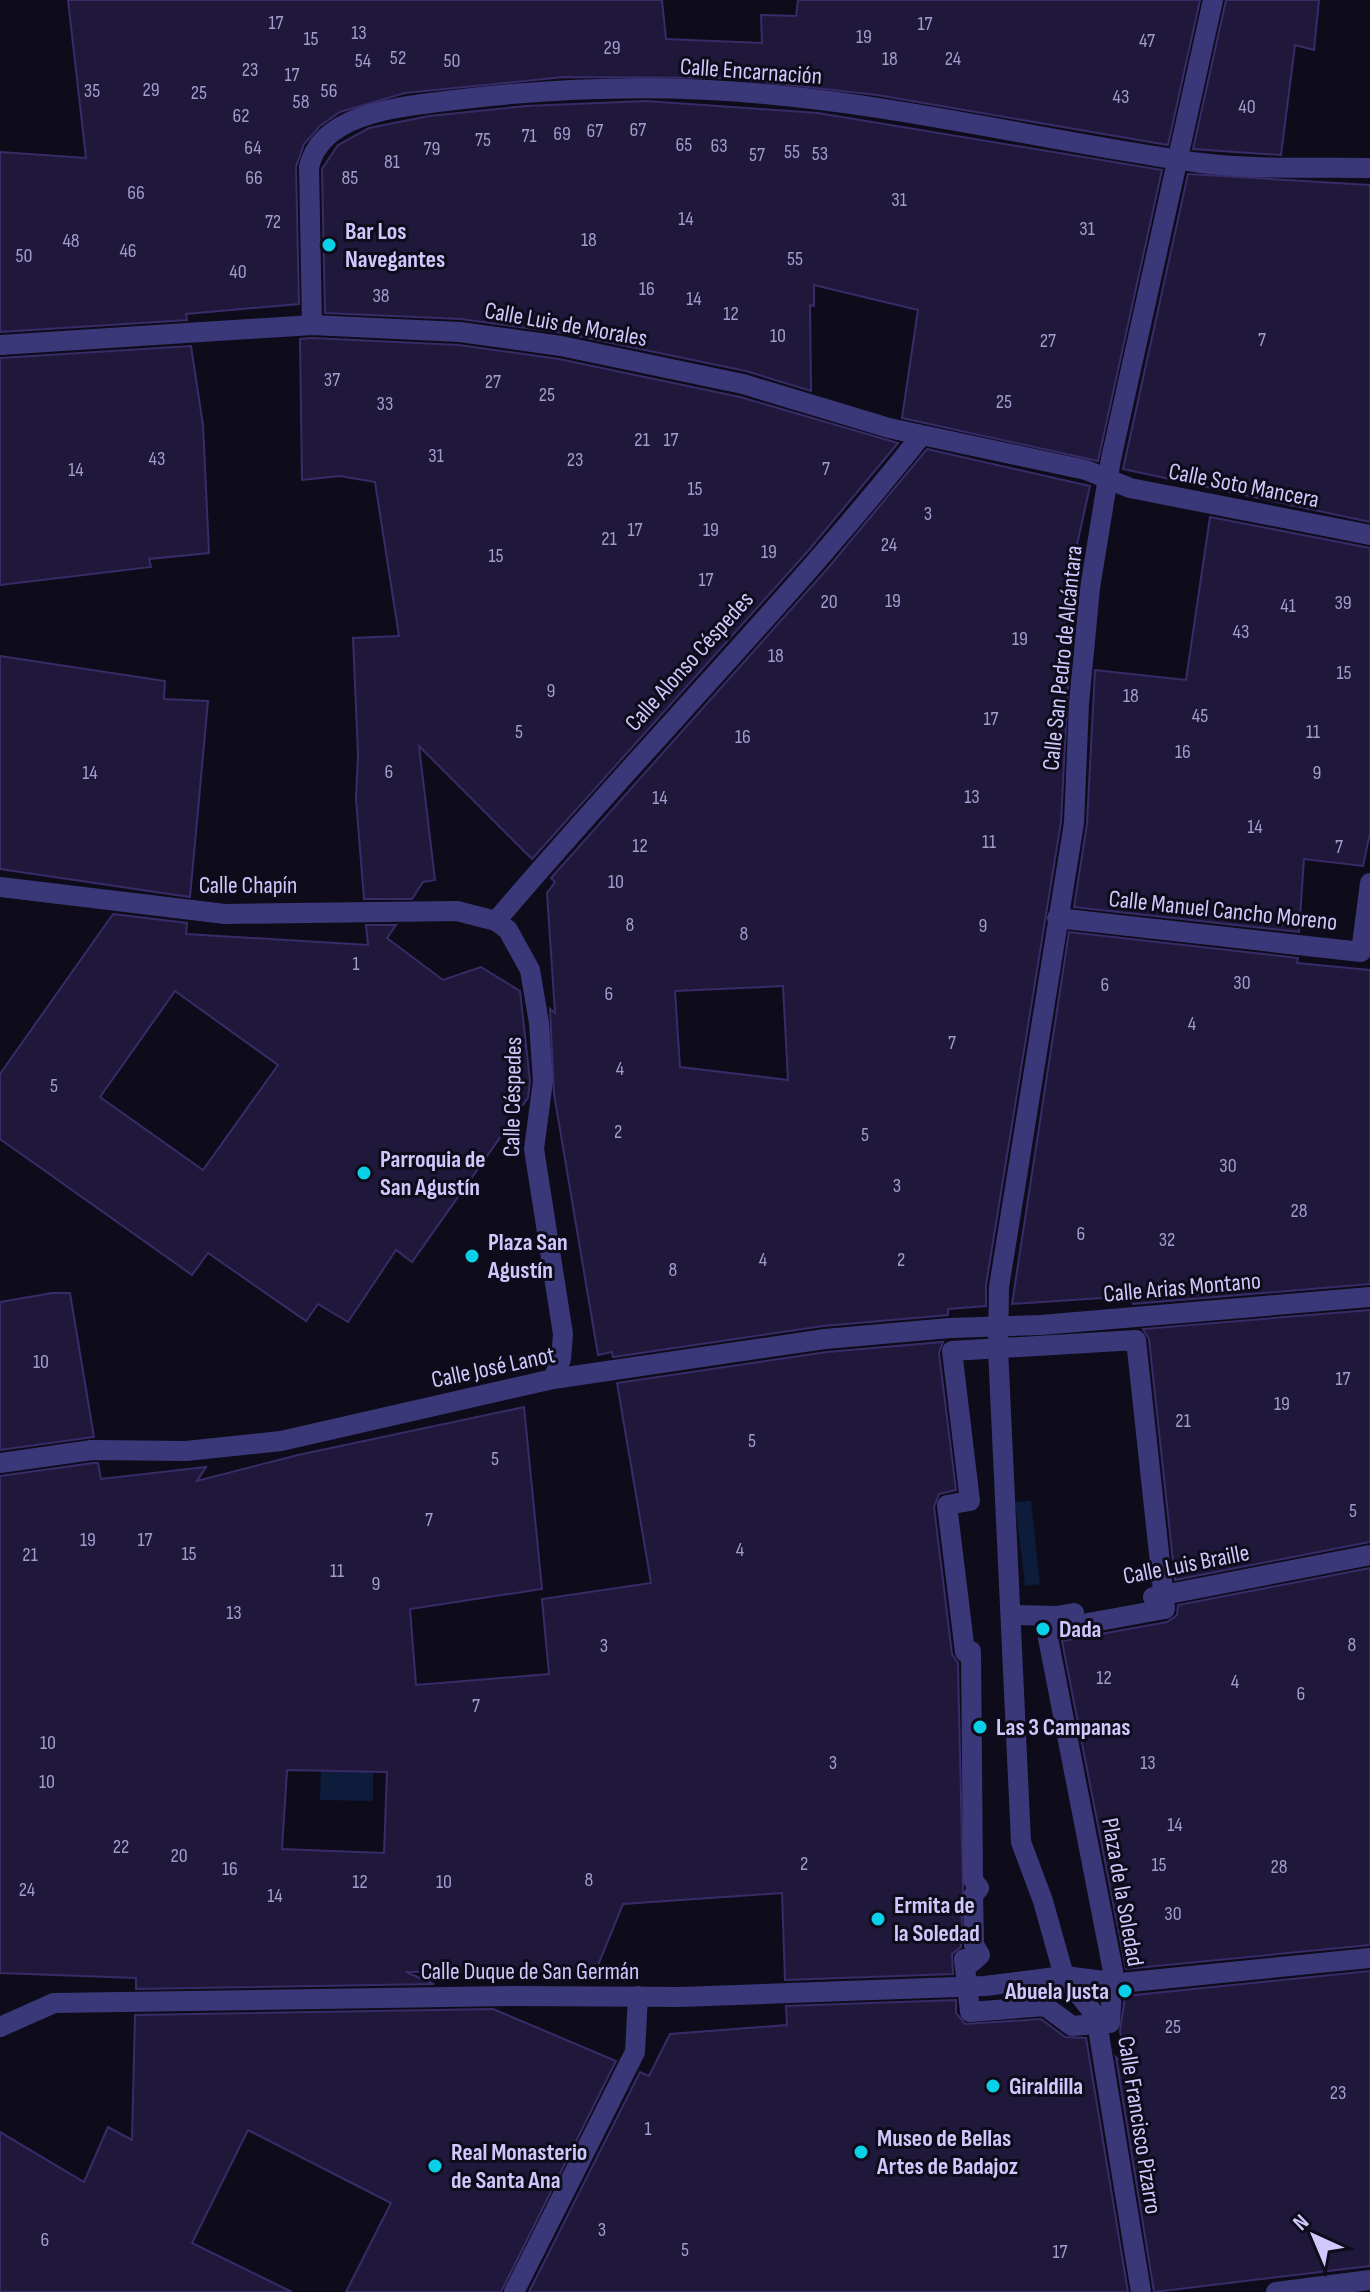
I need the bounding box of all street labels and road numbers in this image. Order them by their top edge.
street label: Calle Encarnación [679,52,823,91]
street label: Calle Luis de Morales [482,296,650,353]
street label: Calle Soto Mancera [1166,457,1322,514]
street label: Calle San Pedro de Alcántara [1036,544,1089,772]
street label: Calle Alonso Céspedes [619,585,760,737]
street label: Calle Chapín [199,871,297,900]
street label: Calle Manuel Cancho Moreno [1107,884,1339,937]
street label: Calle Céspedes [497,1037,528,1157]
street label: Calle Arias Montano [1102,1266,1262,1309]
street label: Calle José Lanot [429,1340,557,1395]
street label: Calle Luis Braille [1120,1538,1252,1591]
street label: Plaza de la Soledad [1095,1816,1150,1969]
street label: Calle Duque de San Germán [421,1957,639,1986]
street label: Calle Francisco Pizarro [1111,2034,1168,2216]

